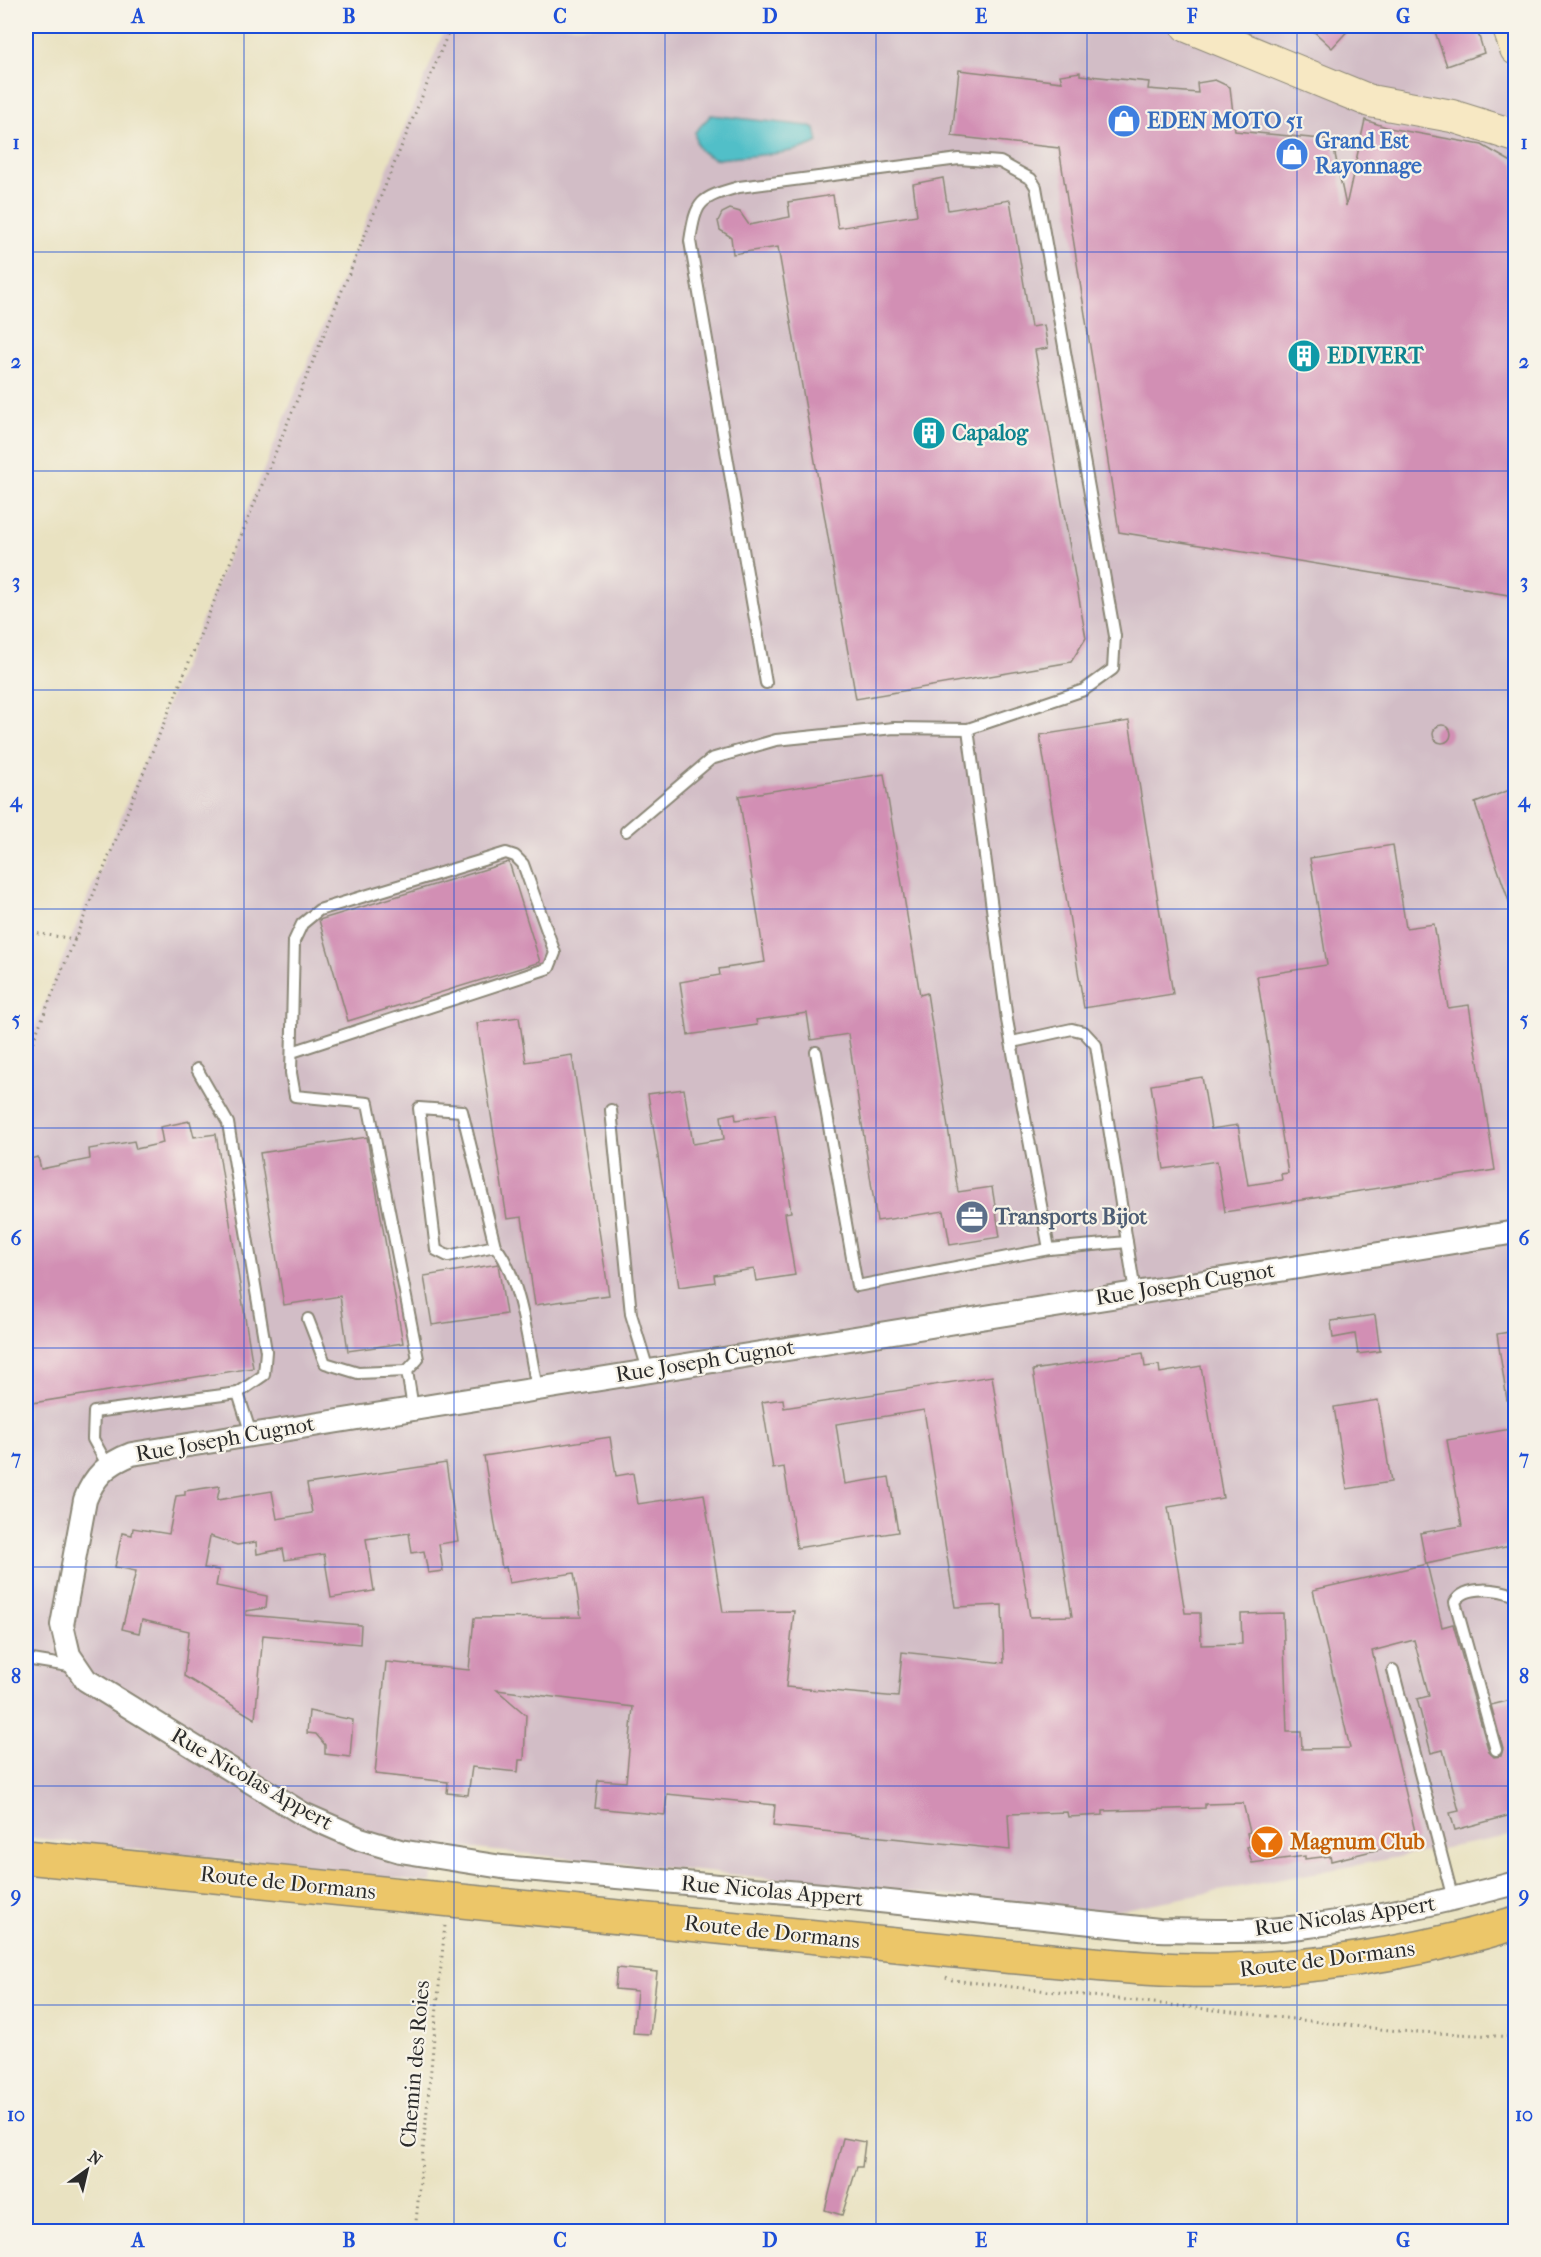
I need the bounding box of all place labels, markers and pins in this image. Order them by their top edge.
shop icon: EDEN MOTO 51 [1106,103,1142,139]
place label: EDEN MOTO 51 [1147,108,1303,134]
place label: Grand Est Rayonnage [1315,128,1422,179]
shop icon: Grand Est Rayonnage [1274,136,1310,172]
building icon: EDIVERT [1286,338,1322,374]
place label: EDIVERT [1327,343,1425,369]
building icon: Capalog [911,415,947,451]
place label: Capalog [952,420,1029,446]
office icon: Transports Bijot [954,1199,990,1235]
place label: Transports Bijot [994,1204,1148,1230]
bar icon: Magnum Club [1249,1824,1285,1860]
place label: Magnum Club [1289,1829,1425,1855]

